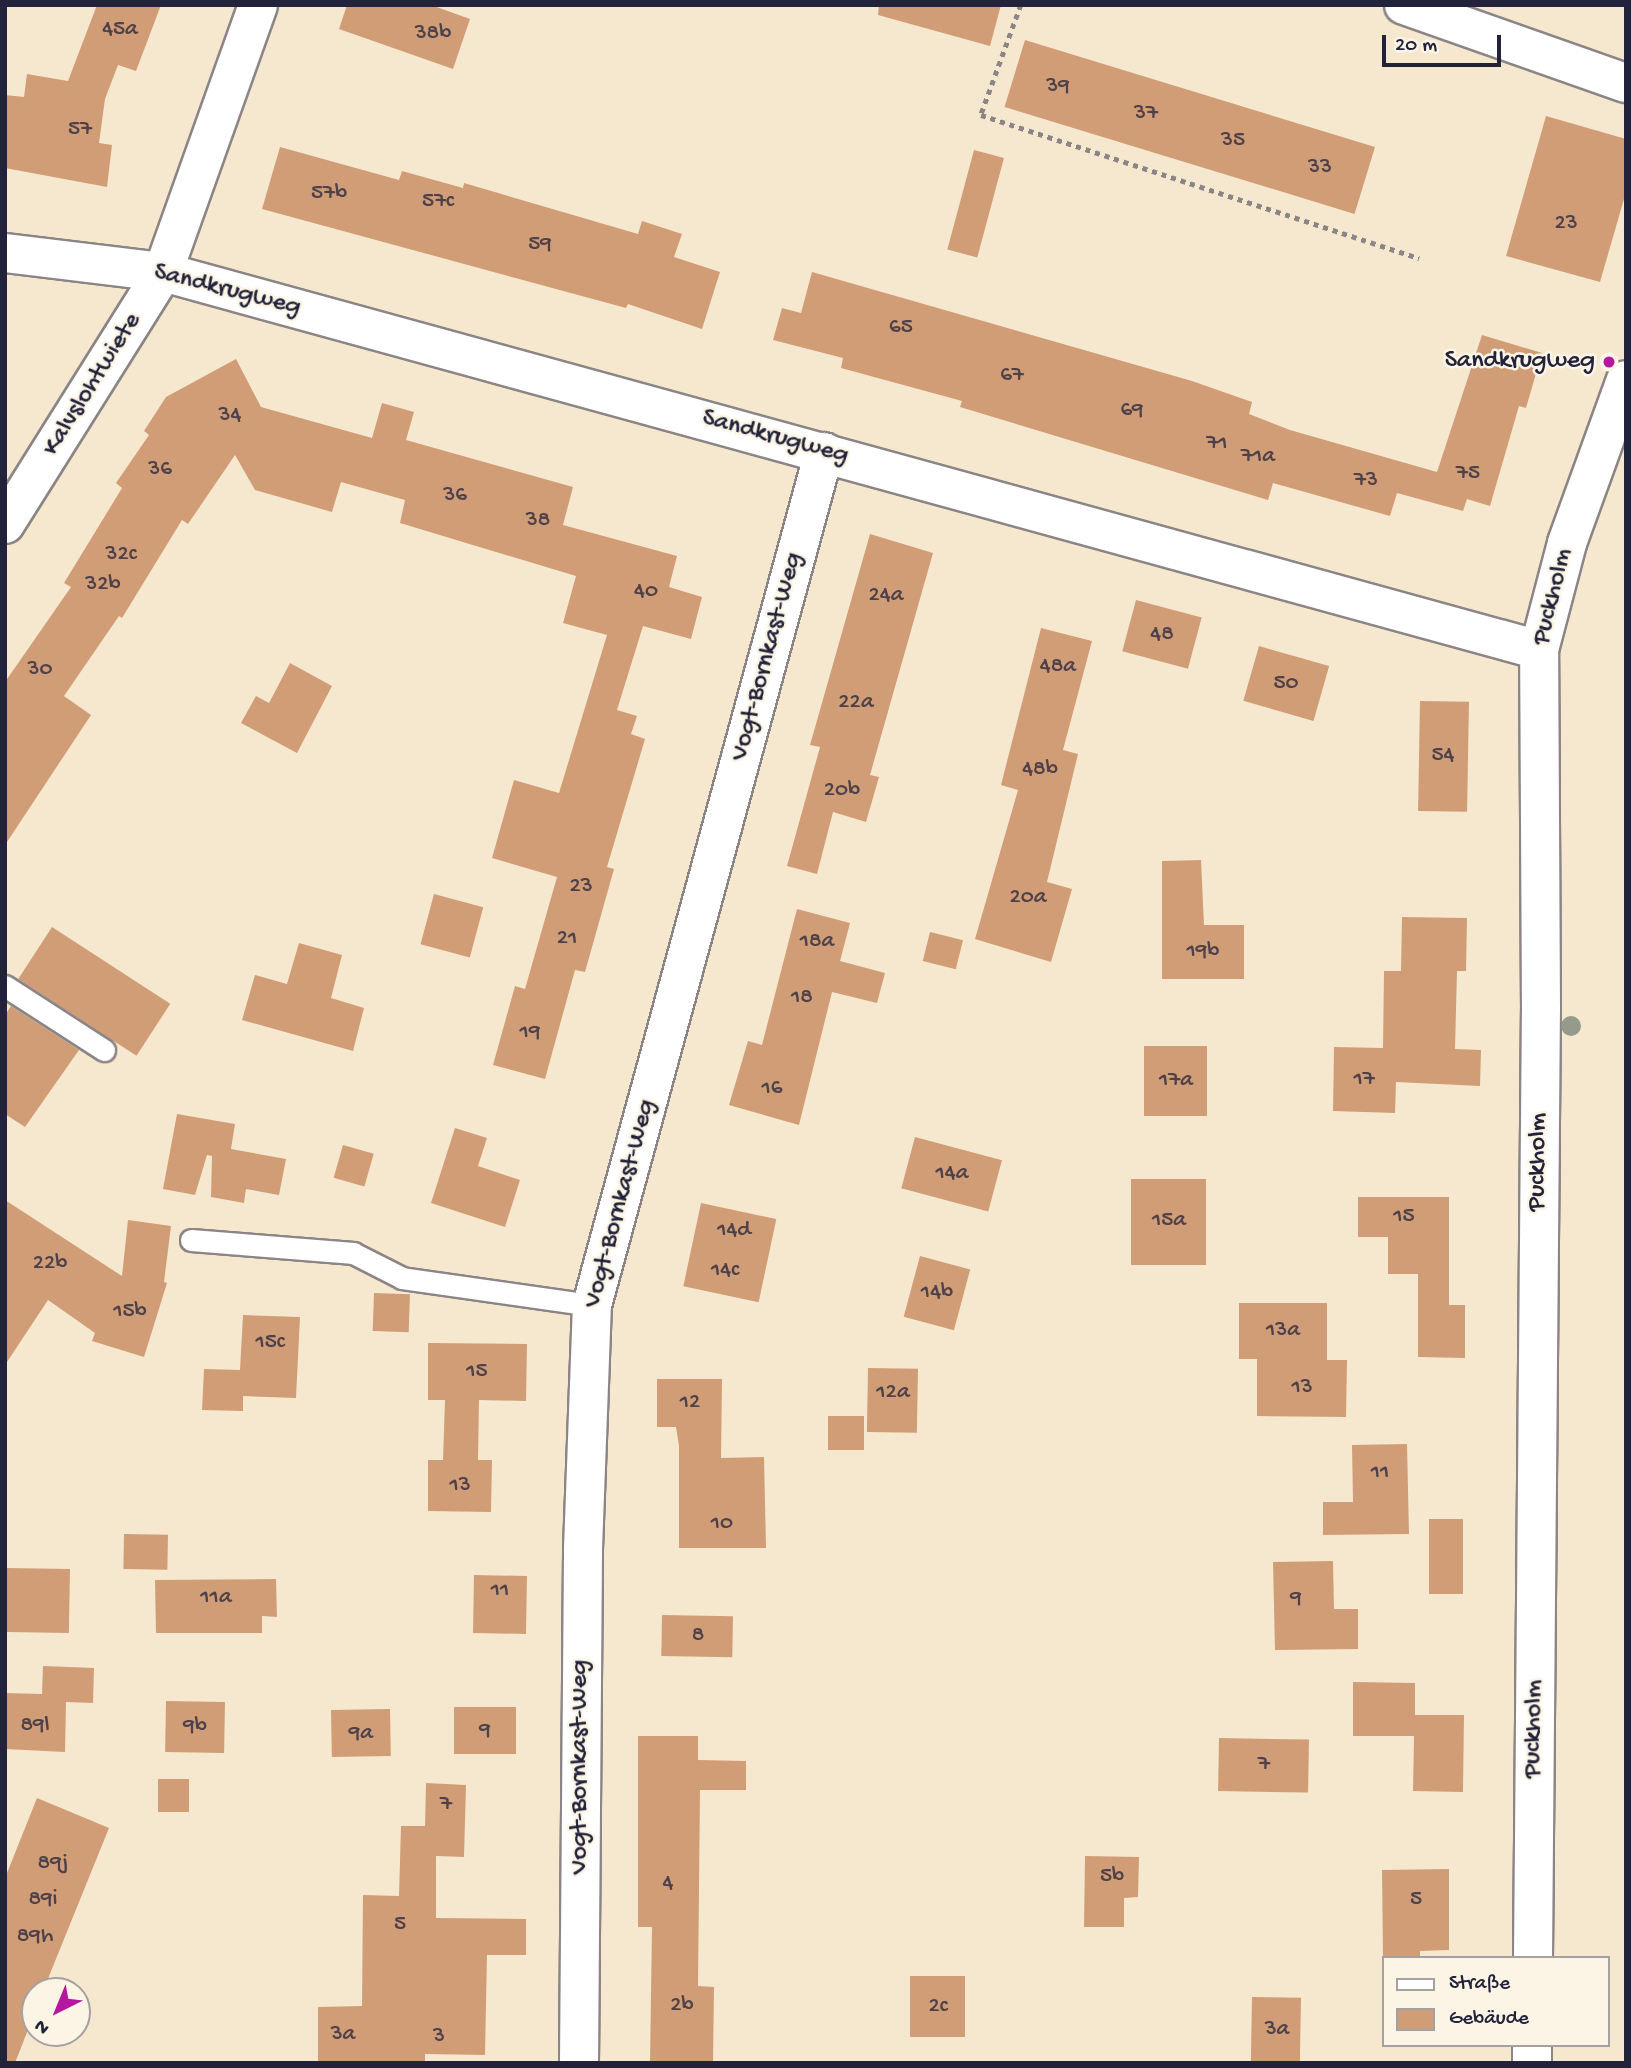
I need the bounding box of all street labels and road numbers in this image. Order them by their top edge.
street label: Sandkrugweg [150,258,304,324]
street label: Kalvslohtwiete [37,308,149,462]
street label: Sandkrugweg [698,403,852,473]
street label: Puckholm [1527,545,1581,649]
street label: Vogt-Bornkast-Weg [725,549,811,765]
street label: Vogt-Bornkast-Weg [578,1096,664,1312]
street label: Puckholm [1523,1112,1555,1212]
street label: Vogt-Bornkast-Weg [565,1660,597,1874]
street label: Puckholm [1519,1679,1551,1779]

